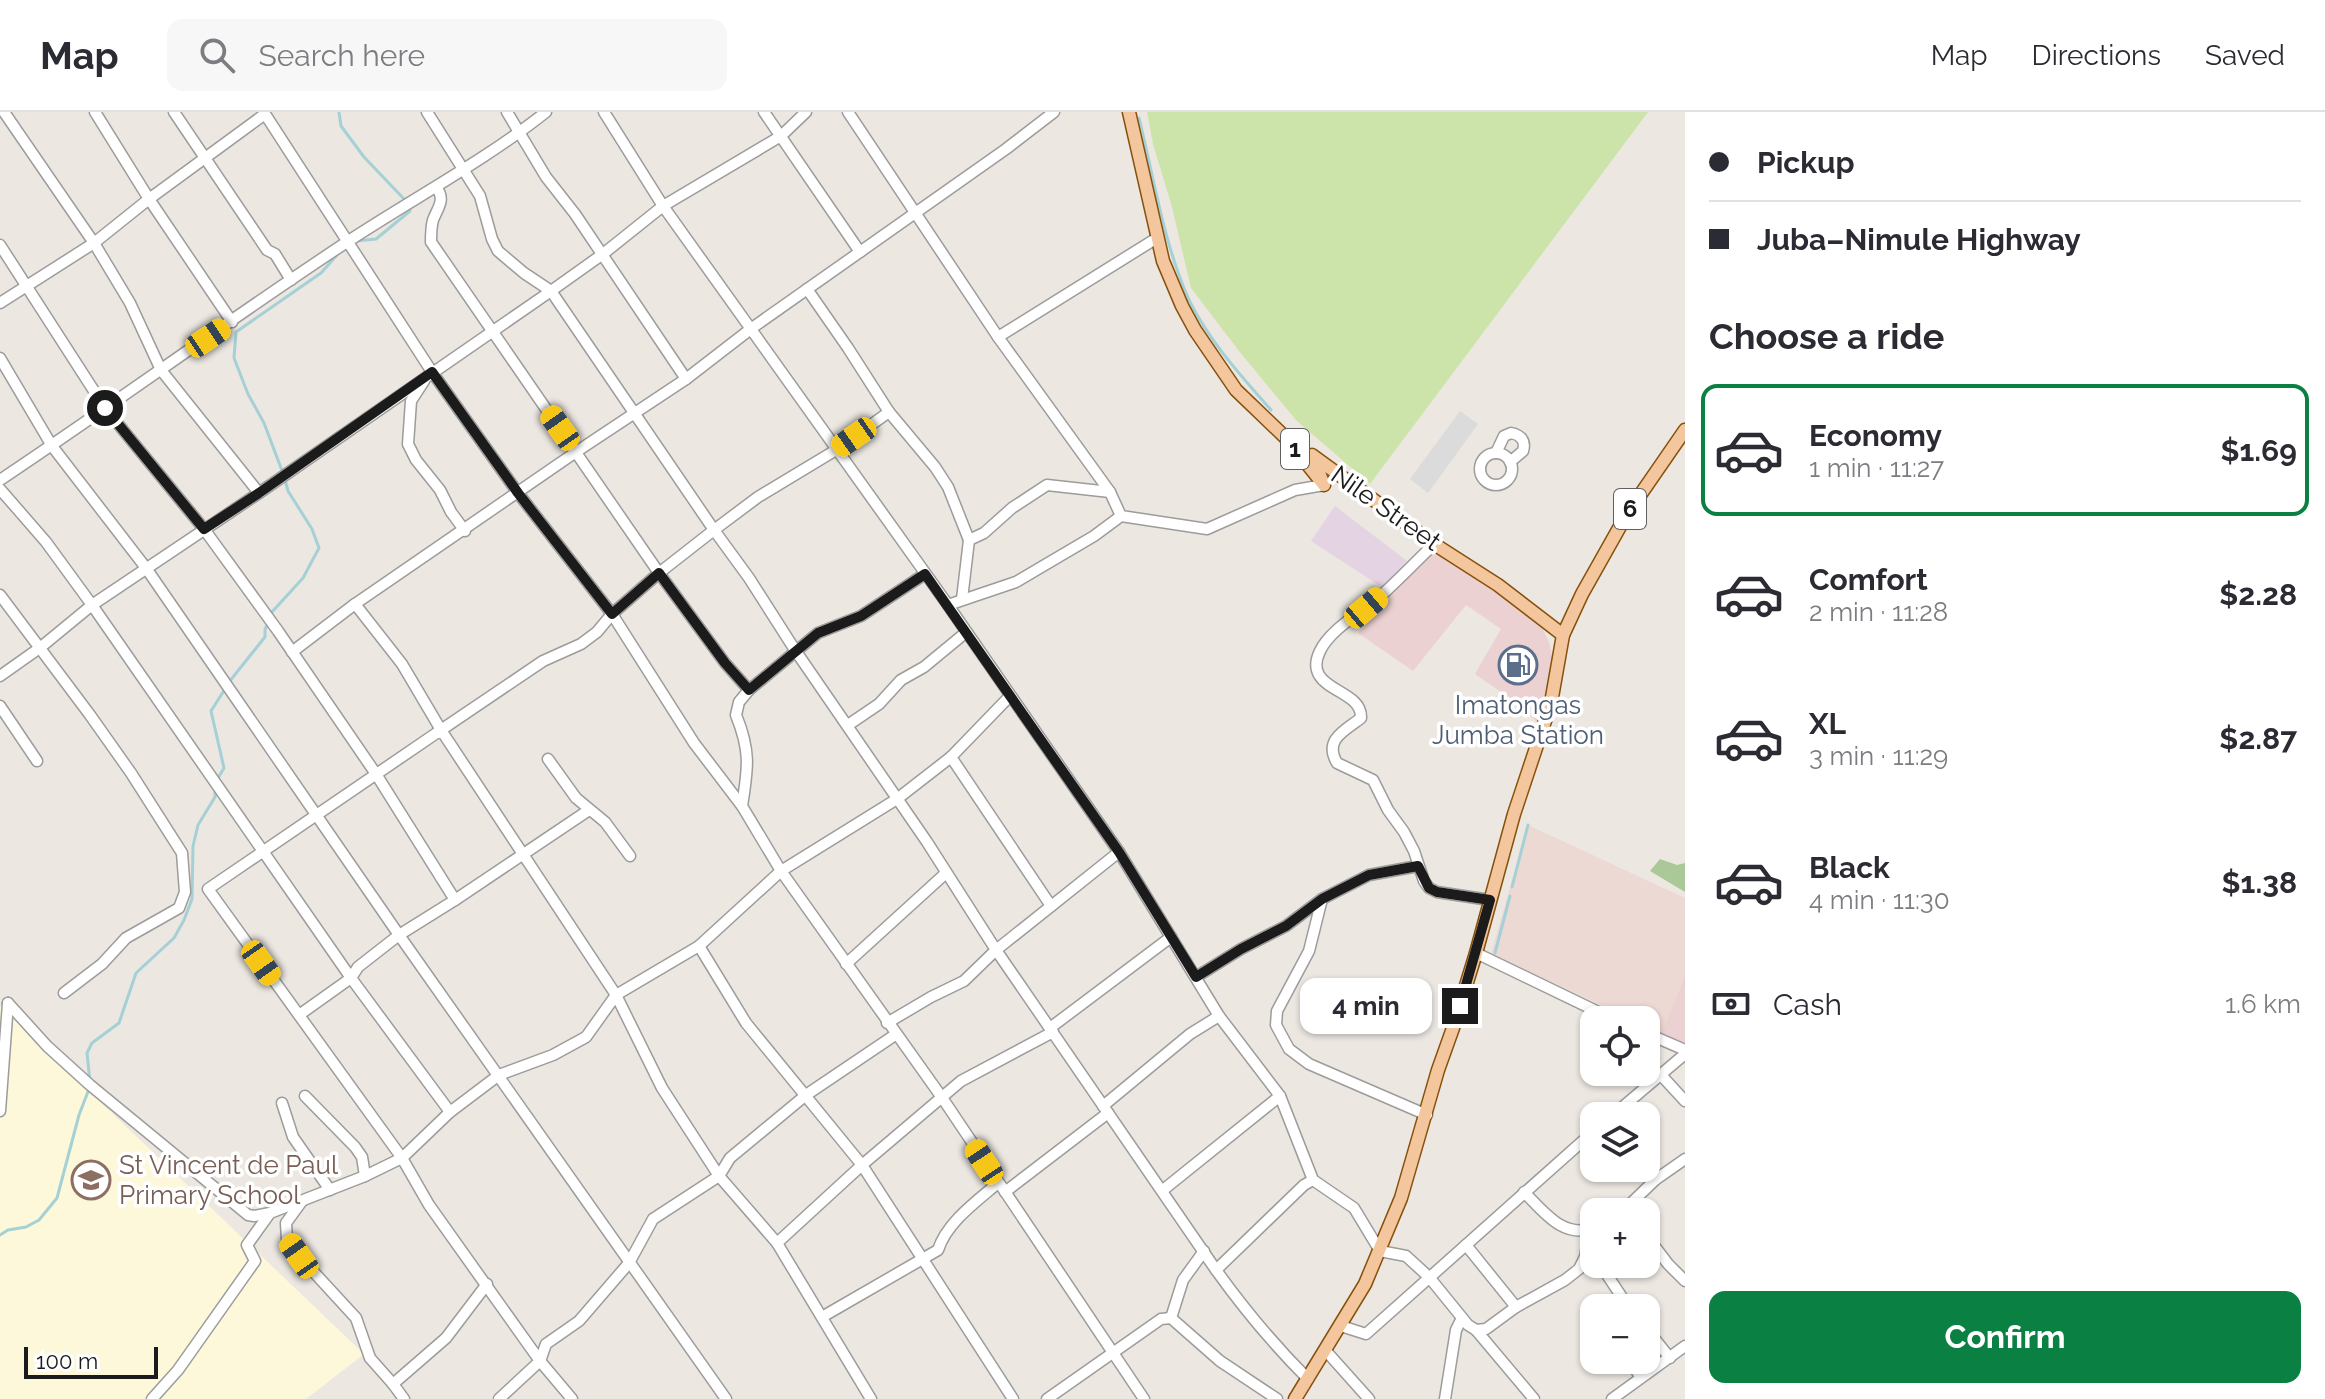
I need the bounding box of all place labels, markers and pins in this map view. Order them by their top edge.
fuel station icon: Imatongas Jumba Station [1497,644,1539,686]
place label: Imatongas Jumba Station [1432,690,1604,750]
place label: St Vincent de Paul Primary School [119,1150,339,1210]
school or university icon: St Vincent de Paul Primary School [70,1159,112,1201]

